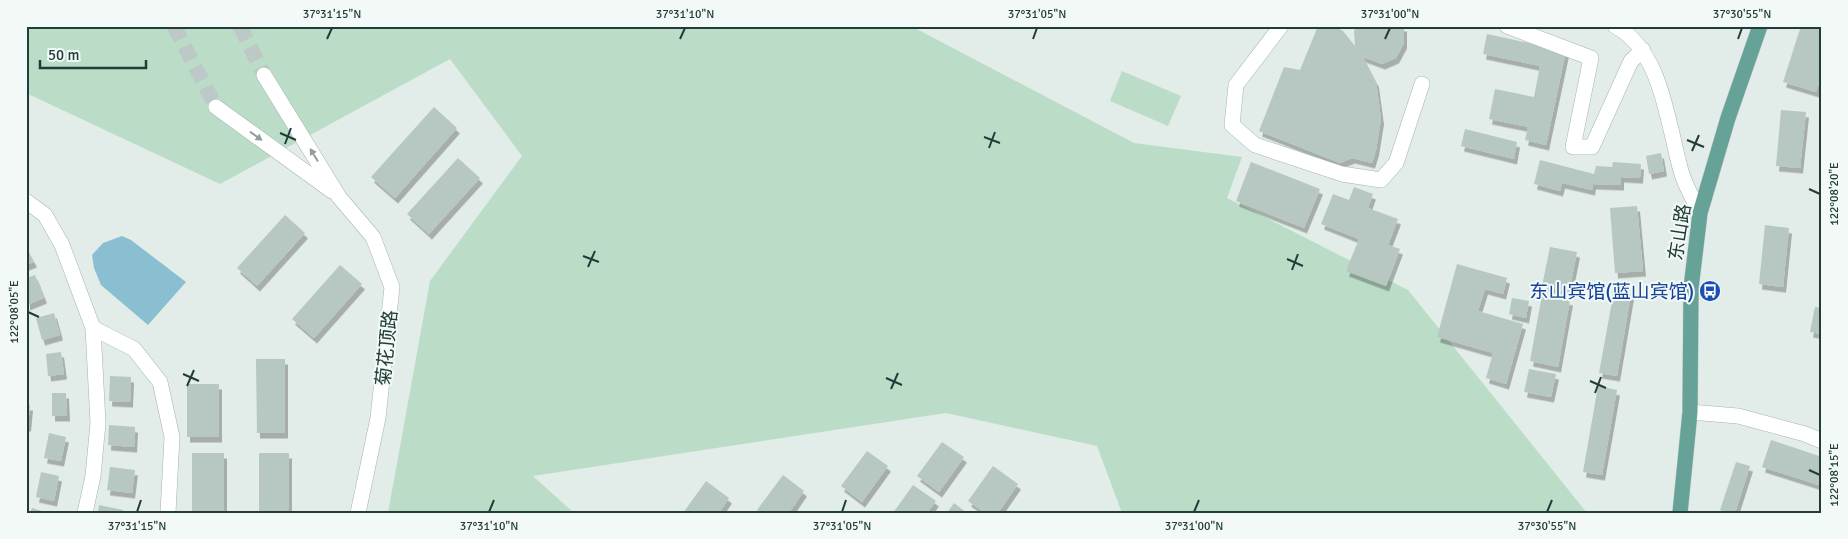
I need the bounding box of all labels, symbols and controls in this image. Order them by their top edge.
text: 37°31'15"N [303,7,361,22]
text: 37°31'10"N [656,7,714,22]
text: 37°31'05"N [1008,7,1066,22]
text: 37°31'00"N [1361,7,1419,22]
text: 37°30'55"N [1713,7,1771,22]
scale bar [40,38,146,70]
text: 50 m [48,46,79,64]
one-way arrow [249,130,262,141]
one-way arrow [309,149,318,162]
text: 122°08'20"E [1827,162,1842,226]
street label: 东山路 [1664,202,1696,262]
bus stop icon: 东山宾馆(蓝山宾馆) [1698,279,1722,303]
text: 122°08'05"E [7,280,22,344]
place label: 东山宾馆(蓝山宾馆) [1529,280,1694,304]
street label: 菊花顶路 [371,309,403,387]
text: 122°08'15"E [1827,443,1842,507]
text: 37°31'15"N [108,519,166,534]
text: 37°31'10"N [460,519,518,534]
text: 37°31'05"N [813,519,871,534]
text: 37°31'00"N [1165,519,1223,534]
text: 37°30'55"N [1518,519,1576,534]

